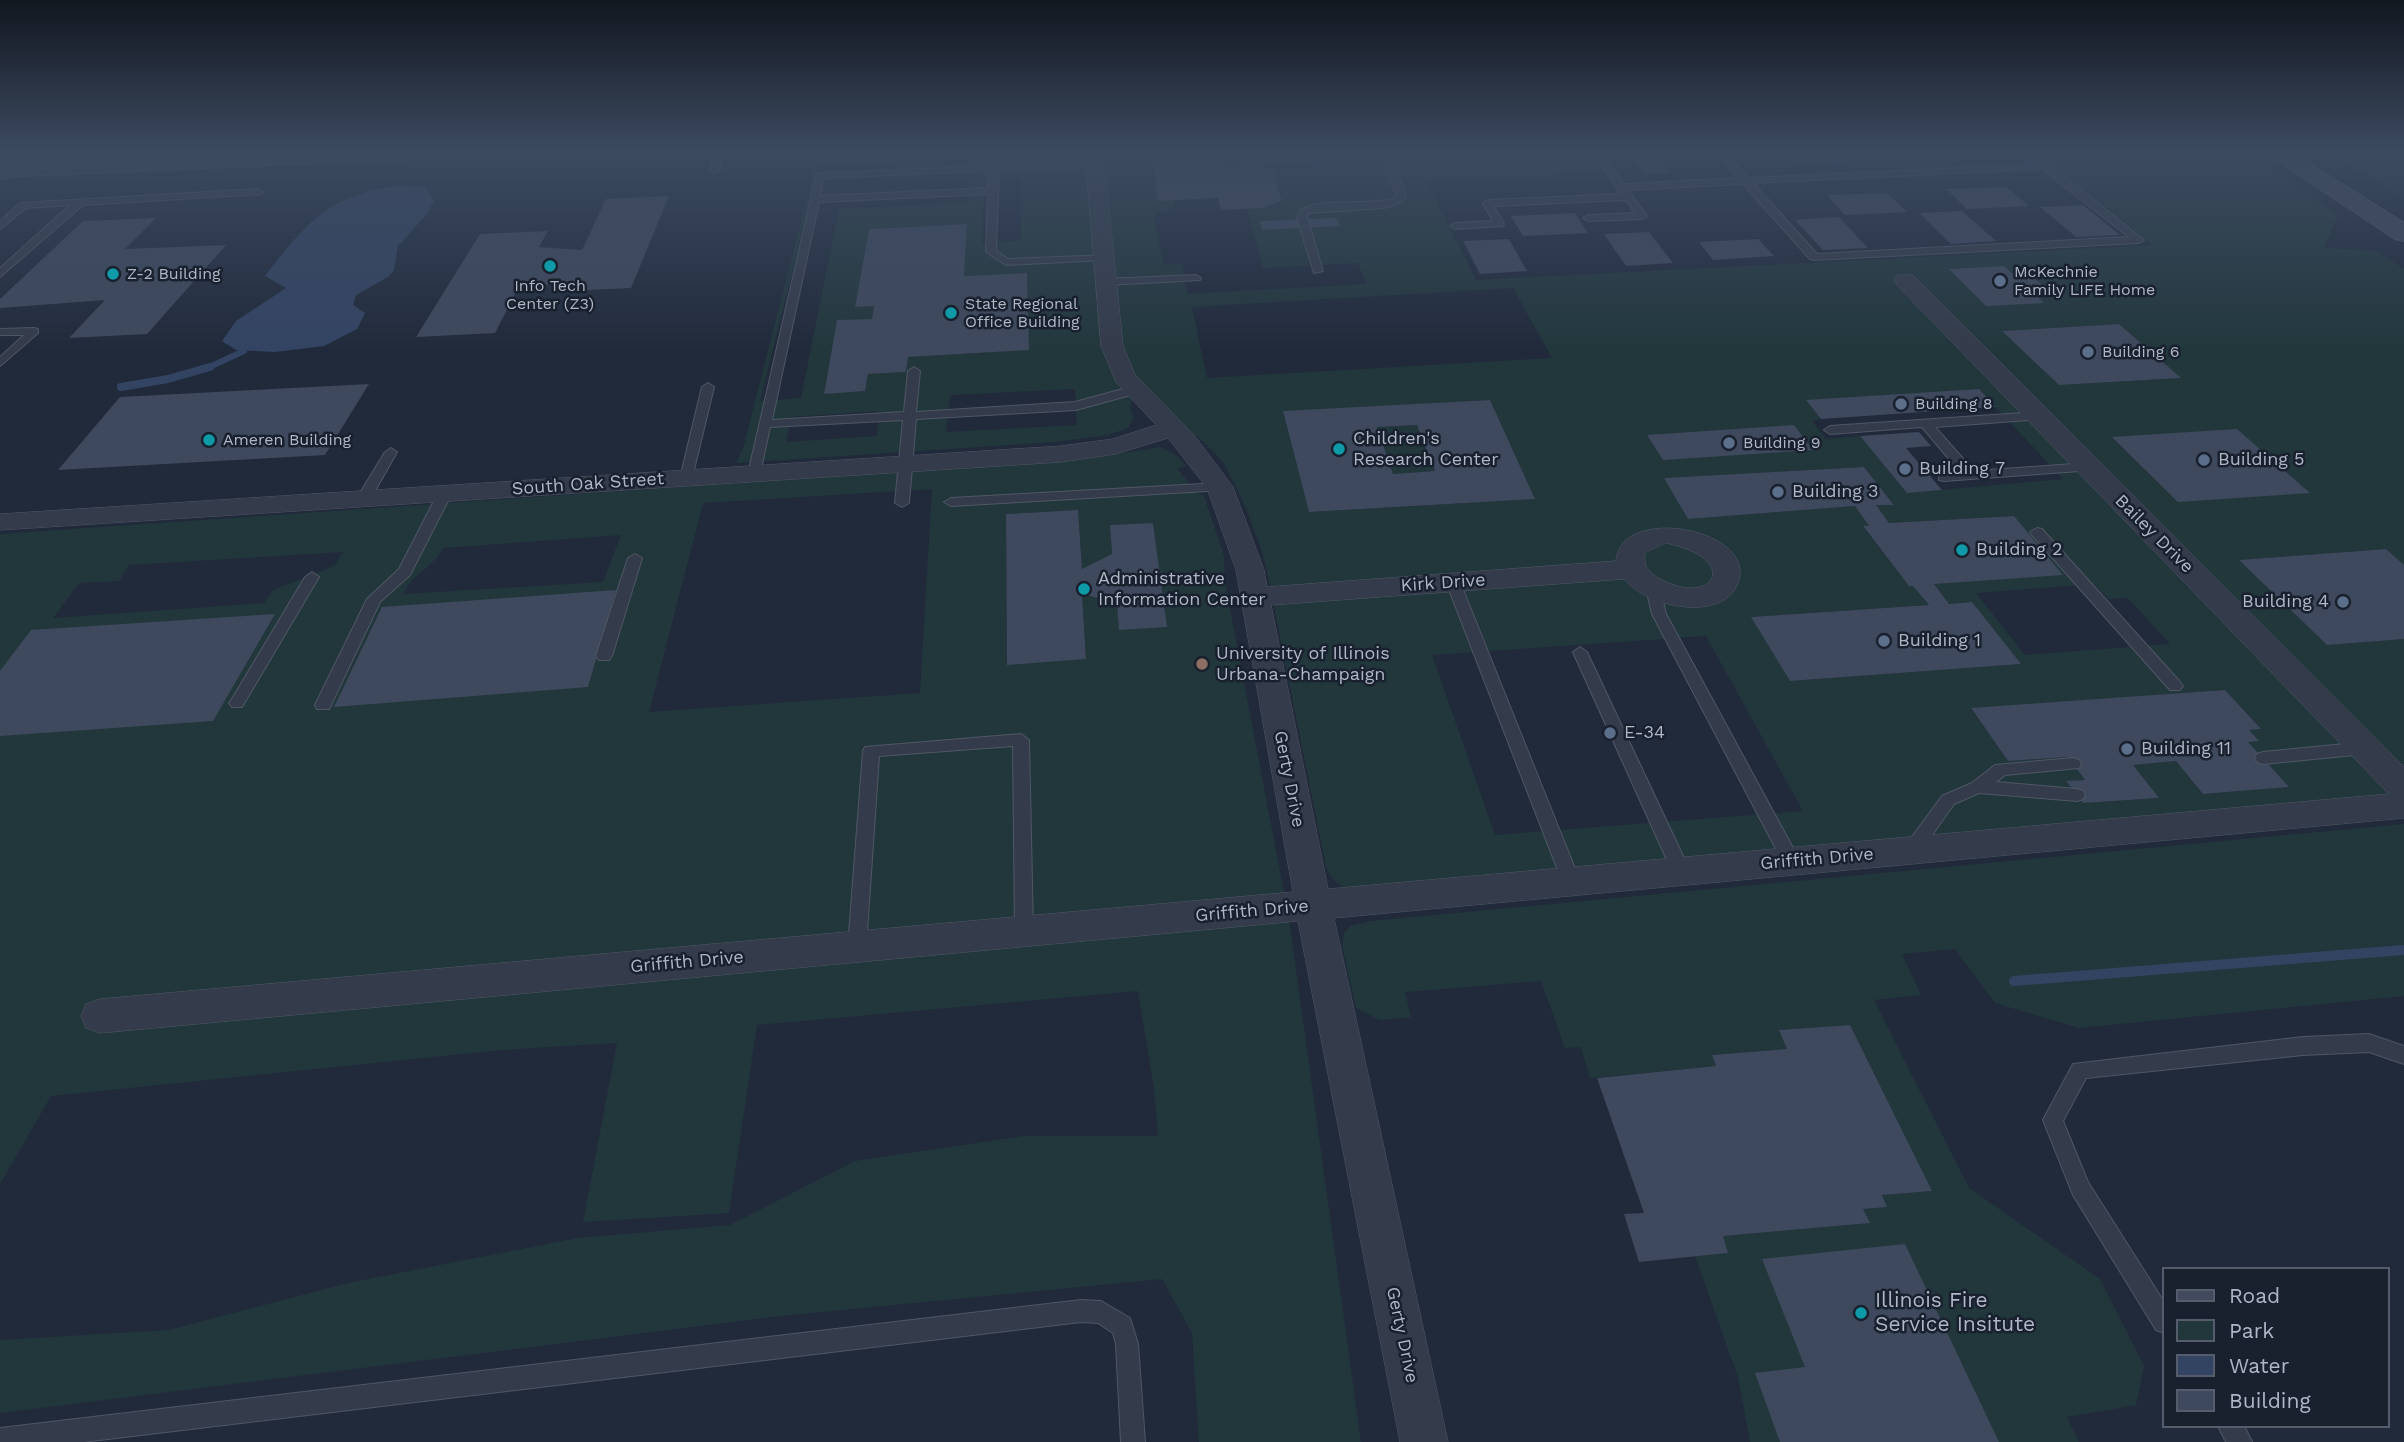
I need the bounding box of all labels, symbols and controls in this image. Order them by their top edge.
marker: Info Tech Center (Z3) [542,258,558,274]
place label: McKechnie Family LIFE Home [2014,262,2155,300]
place label: Z-2 Building [127,264,221,284]
marker: Z-2 Building [105,266,121,282]
marker: McKechnie Family LIFE Home [1992,273,2008,289]
place label: Info Tech Center (Z3) [506,276,594,314]
place label: State Regional Office Building [965,294,1080,332]
marker: State Regional Office Building [943,305,959,321]
place label: Building 6 [2102,342,2179,362]
marker: Building 6 [2080,344,2096,360]
place label: Building 8 [1915,394,1992,414]
marker: Building 8 [1893,396,1909,412]
place label: Children's Research Center [1353,428,1499,471]
place label: Ameren Building [223,430,351,450]
marker: Ameren Building [201,432,217,448]
place label: Building 9 [1743,433,1821,453]
marker: Building 9 [1721,435,1737,451]
marker: Children's Research Center [1331,441,1347,457]
place label: Building 5 [2218,449,2305,471]
marker: Building 5 [2196,452,2212,468]
place label: Building 7 [1919,458,2005,480]
marker: Building 7 [1897,461,1913,477]
street label: South Oak Street [511,468,665,500]
place label: Building 3 [1792,481,1879,503]
marker: Building 3 [1770,484,1786,500]
street label: Bailey Drive [2110,490,2198,578]
place label: Building 2 [1976,539,2063,561]
marker: Building 2 [1954,542,1970,558]
place label: Administrative Information Center [1098,568,1266,610]
street label: Kirk Drive [1400,569,1486,597]
marker: Administrative Information Center [1076,581,1092,597]
place label: Building 4 [2242,591,2329,613]
marker: Building 4 [2335,594,2351,610]
place label: Building 1 [1898,630,1981,652]
marker: Building 1 [1876,633,1892,649]
place label: University of Illinois Urbana-Champaign [1216,643,1390,686]
marker: University of Illinois Urbana-Champaign [1194,656,1210,672]
place label: E-34 [1624,722,1665,744]
marker: E-34 [1602,725,1618,741]
street label: Gerty Drive [1269,729,1309,829]
place label: Building 11 [2141,738,2231,760]
marker: Building 11 [2119,741,2135,757]
street label: Griffith Drive [1759,843,1875,875]
street label: Griffith Drive [1194,895,1310,927]
street label: Griffith Drive [629,946,745,978]
legend [2162,1267,2390,1428]
text: Road [2229,1283,2280,1308]
street label: Gerty Drive [1381,1285,1423,1385]
place label: Illinois Fire Service Insitute [1875,1288,2035,1338]
marker: Illinois Fire Service Insitute [1853,1305,1869,1321]
text: Park [2229,1318,2274,1343]
text: Water [2229,1353,2289,1378]
text: Building [2229,1388,2311,1413]

